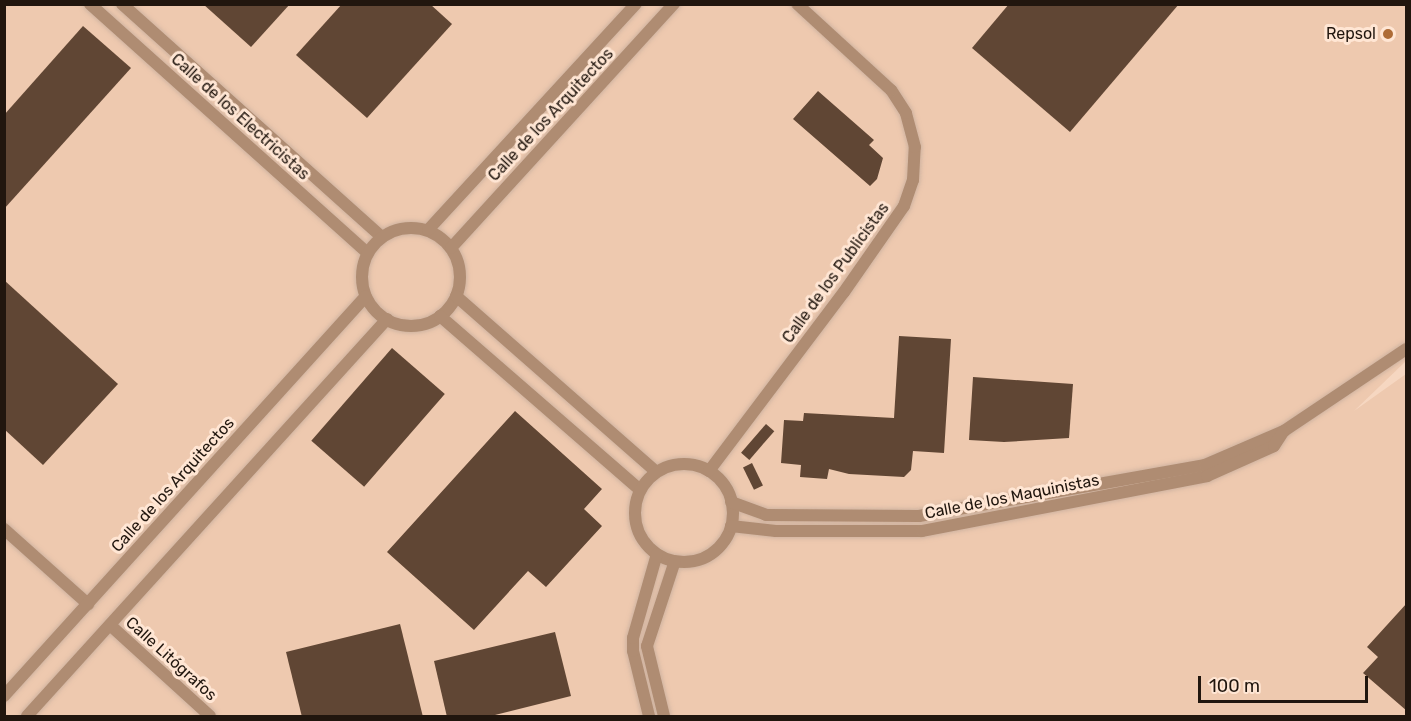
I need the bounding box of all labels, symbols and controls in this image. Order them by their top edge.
place label: Repsol [1326,24,1376,44]
marker: Repsol [1381,27,1395,41]
street label: Calle de los Arquitectos [484,44,618,186]
street label: Calle de los Electricistas [167,50,313,184]
street label: Calle de los Publicistas [779,199,893,347]
street label: Calle de los Arquitectos [107,414,239,556]
street label: Calle de los Maquinistas [923,471,1101,523]
street label: Calle Litógrafos [121,613,221,705]
scale bar [1201,664,1370,702]
text: 100 m [1209,675,1260,697]

